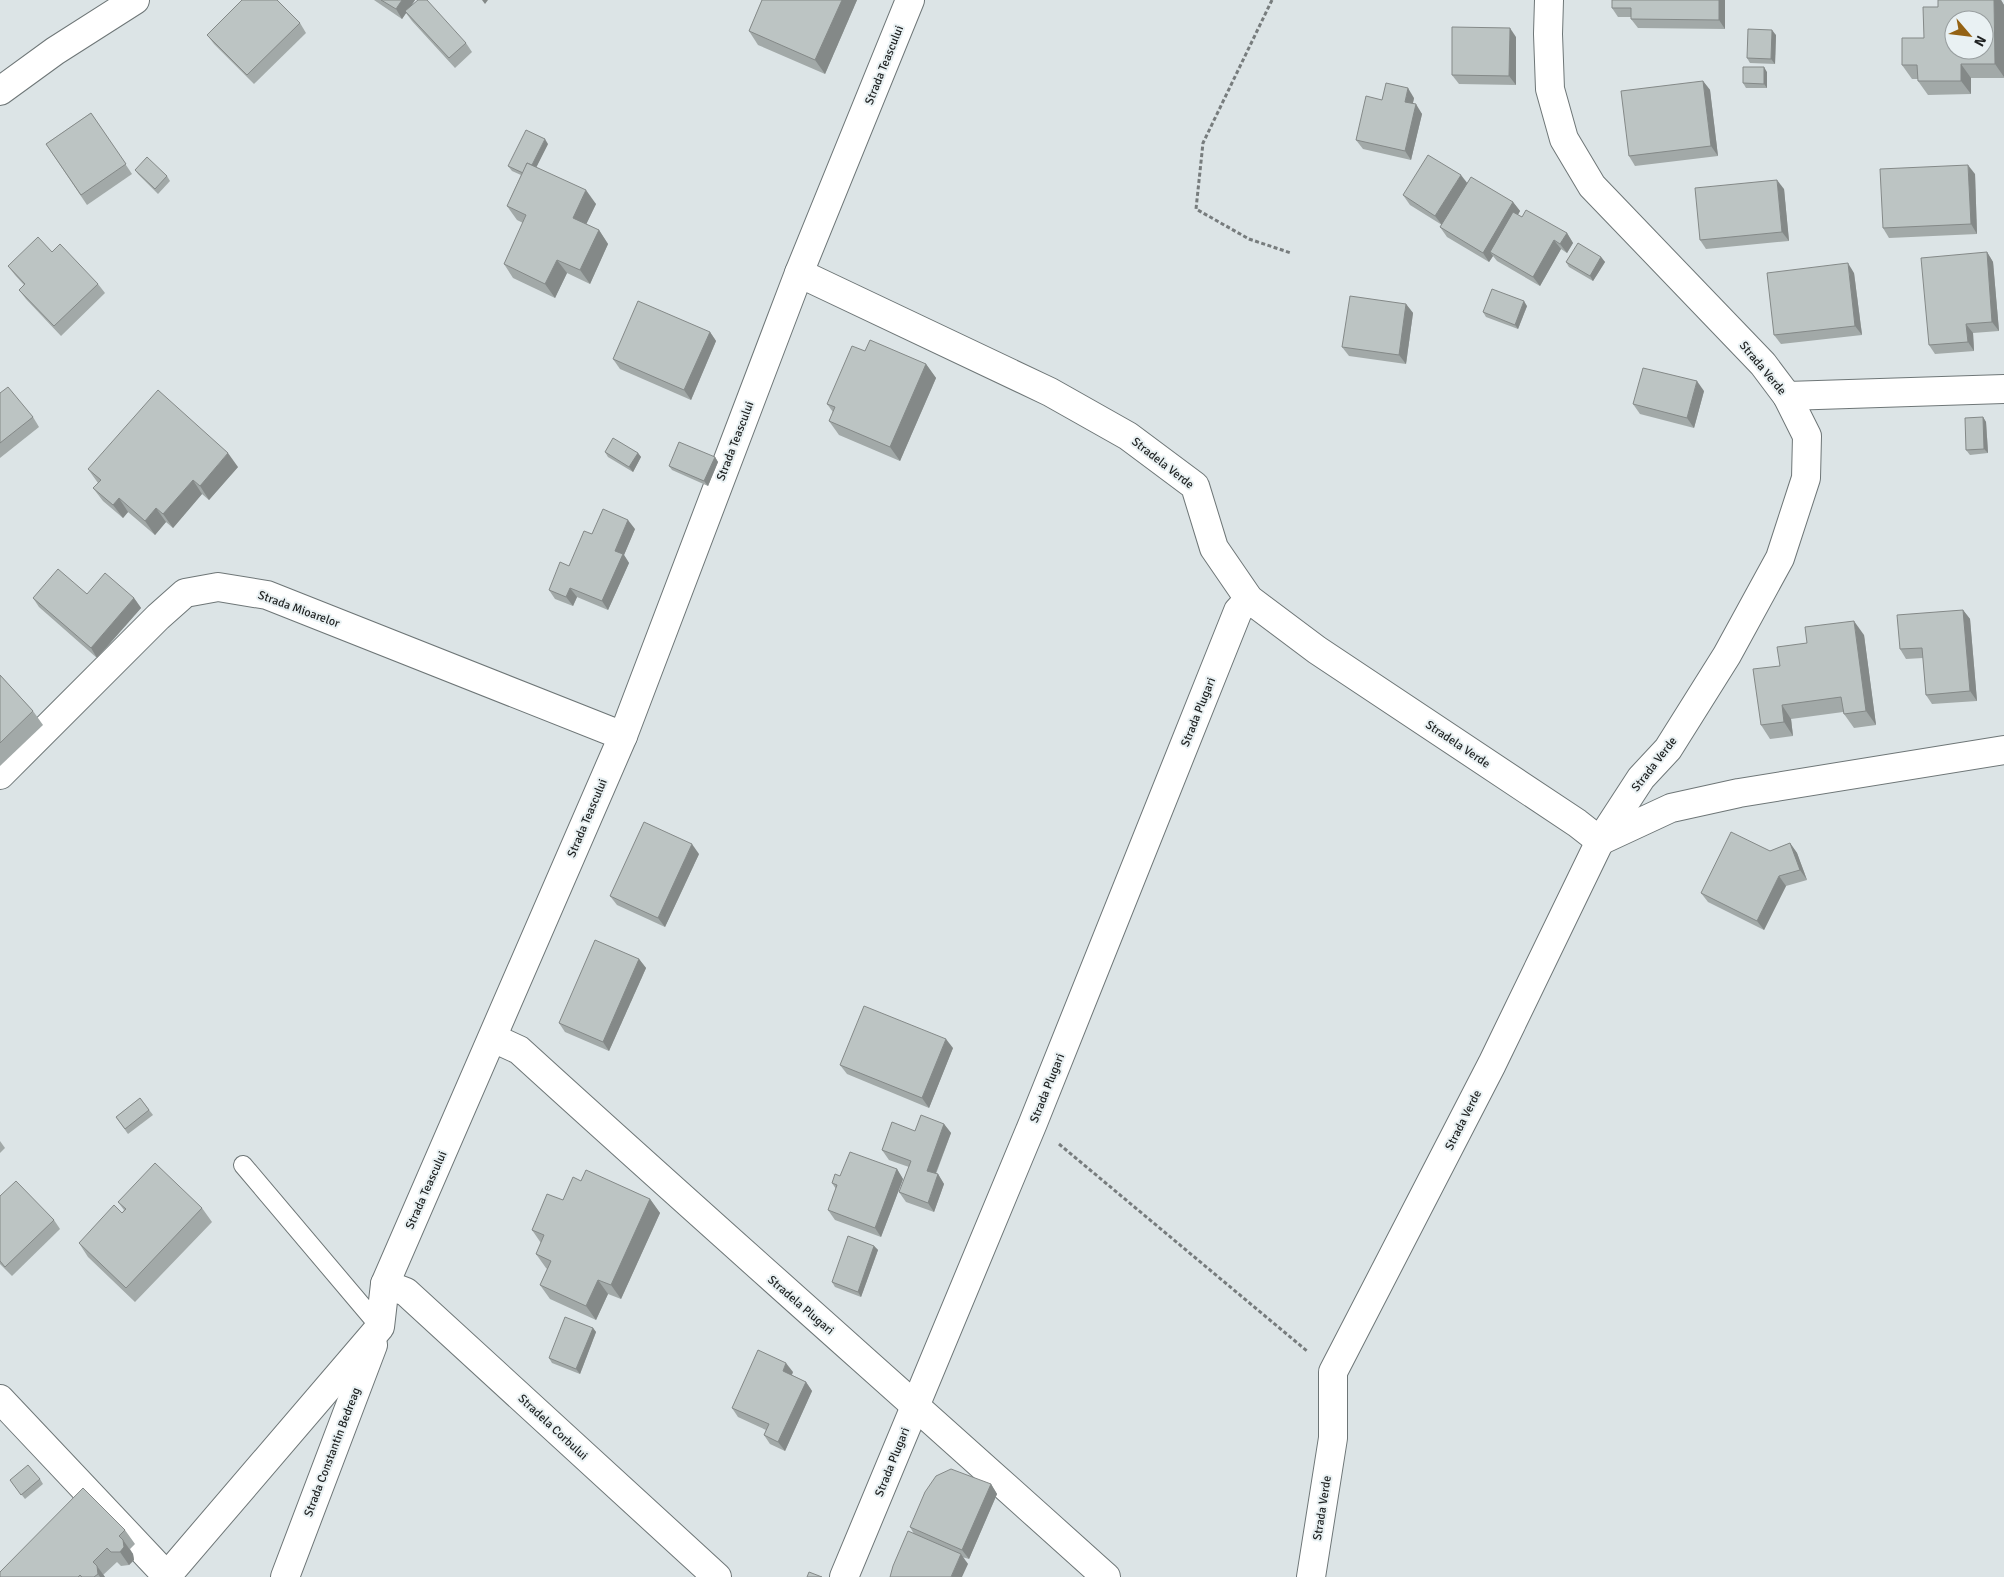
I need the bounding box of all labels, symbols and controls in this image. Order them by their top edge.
north arrow [1944,10,1994,60]
street label: Strada Teascului [862,23,907,107]
text: N [1970,33,1990,49]
street label: Strada Verde [1736,338,1789,398]
street label: Strada Teascului [713,399,758,483]
street label: Stradela Verde [1129,434,1197,492]
street label: Strada Mioarelor [256,588,342,631]
street label: Strada Plugari [1178,675,1219,749]
street label: Stradela Verde [1423,717,1493,772]
street label: Strada Verde [1628,734,1680,795]
street label: Strada Teascului [564,777,611,860]
street label: Strada Plugari [1027,1051,1068,1125]
street label: Strada Verde [1442,1088,1485,1153]
street label: Strada Teascului [403,1149,450,1232]
street label: Stradela Plugari [764,1273,837,1338]
street label: Strada Constantin Bedreag [301,1385,364,1519]
street label: Stradela Corbului [515,1391,591,1463]
street label: Strada Plugari [872,1425,913,1499]
street label: Strada Verde [1310,1475,1335,1541]

